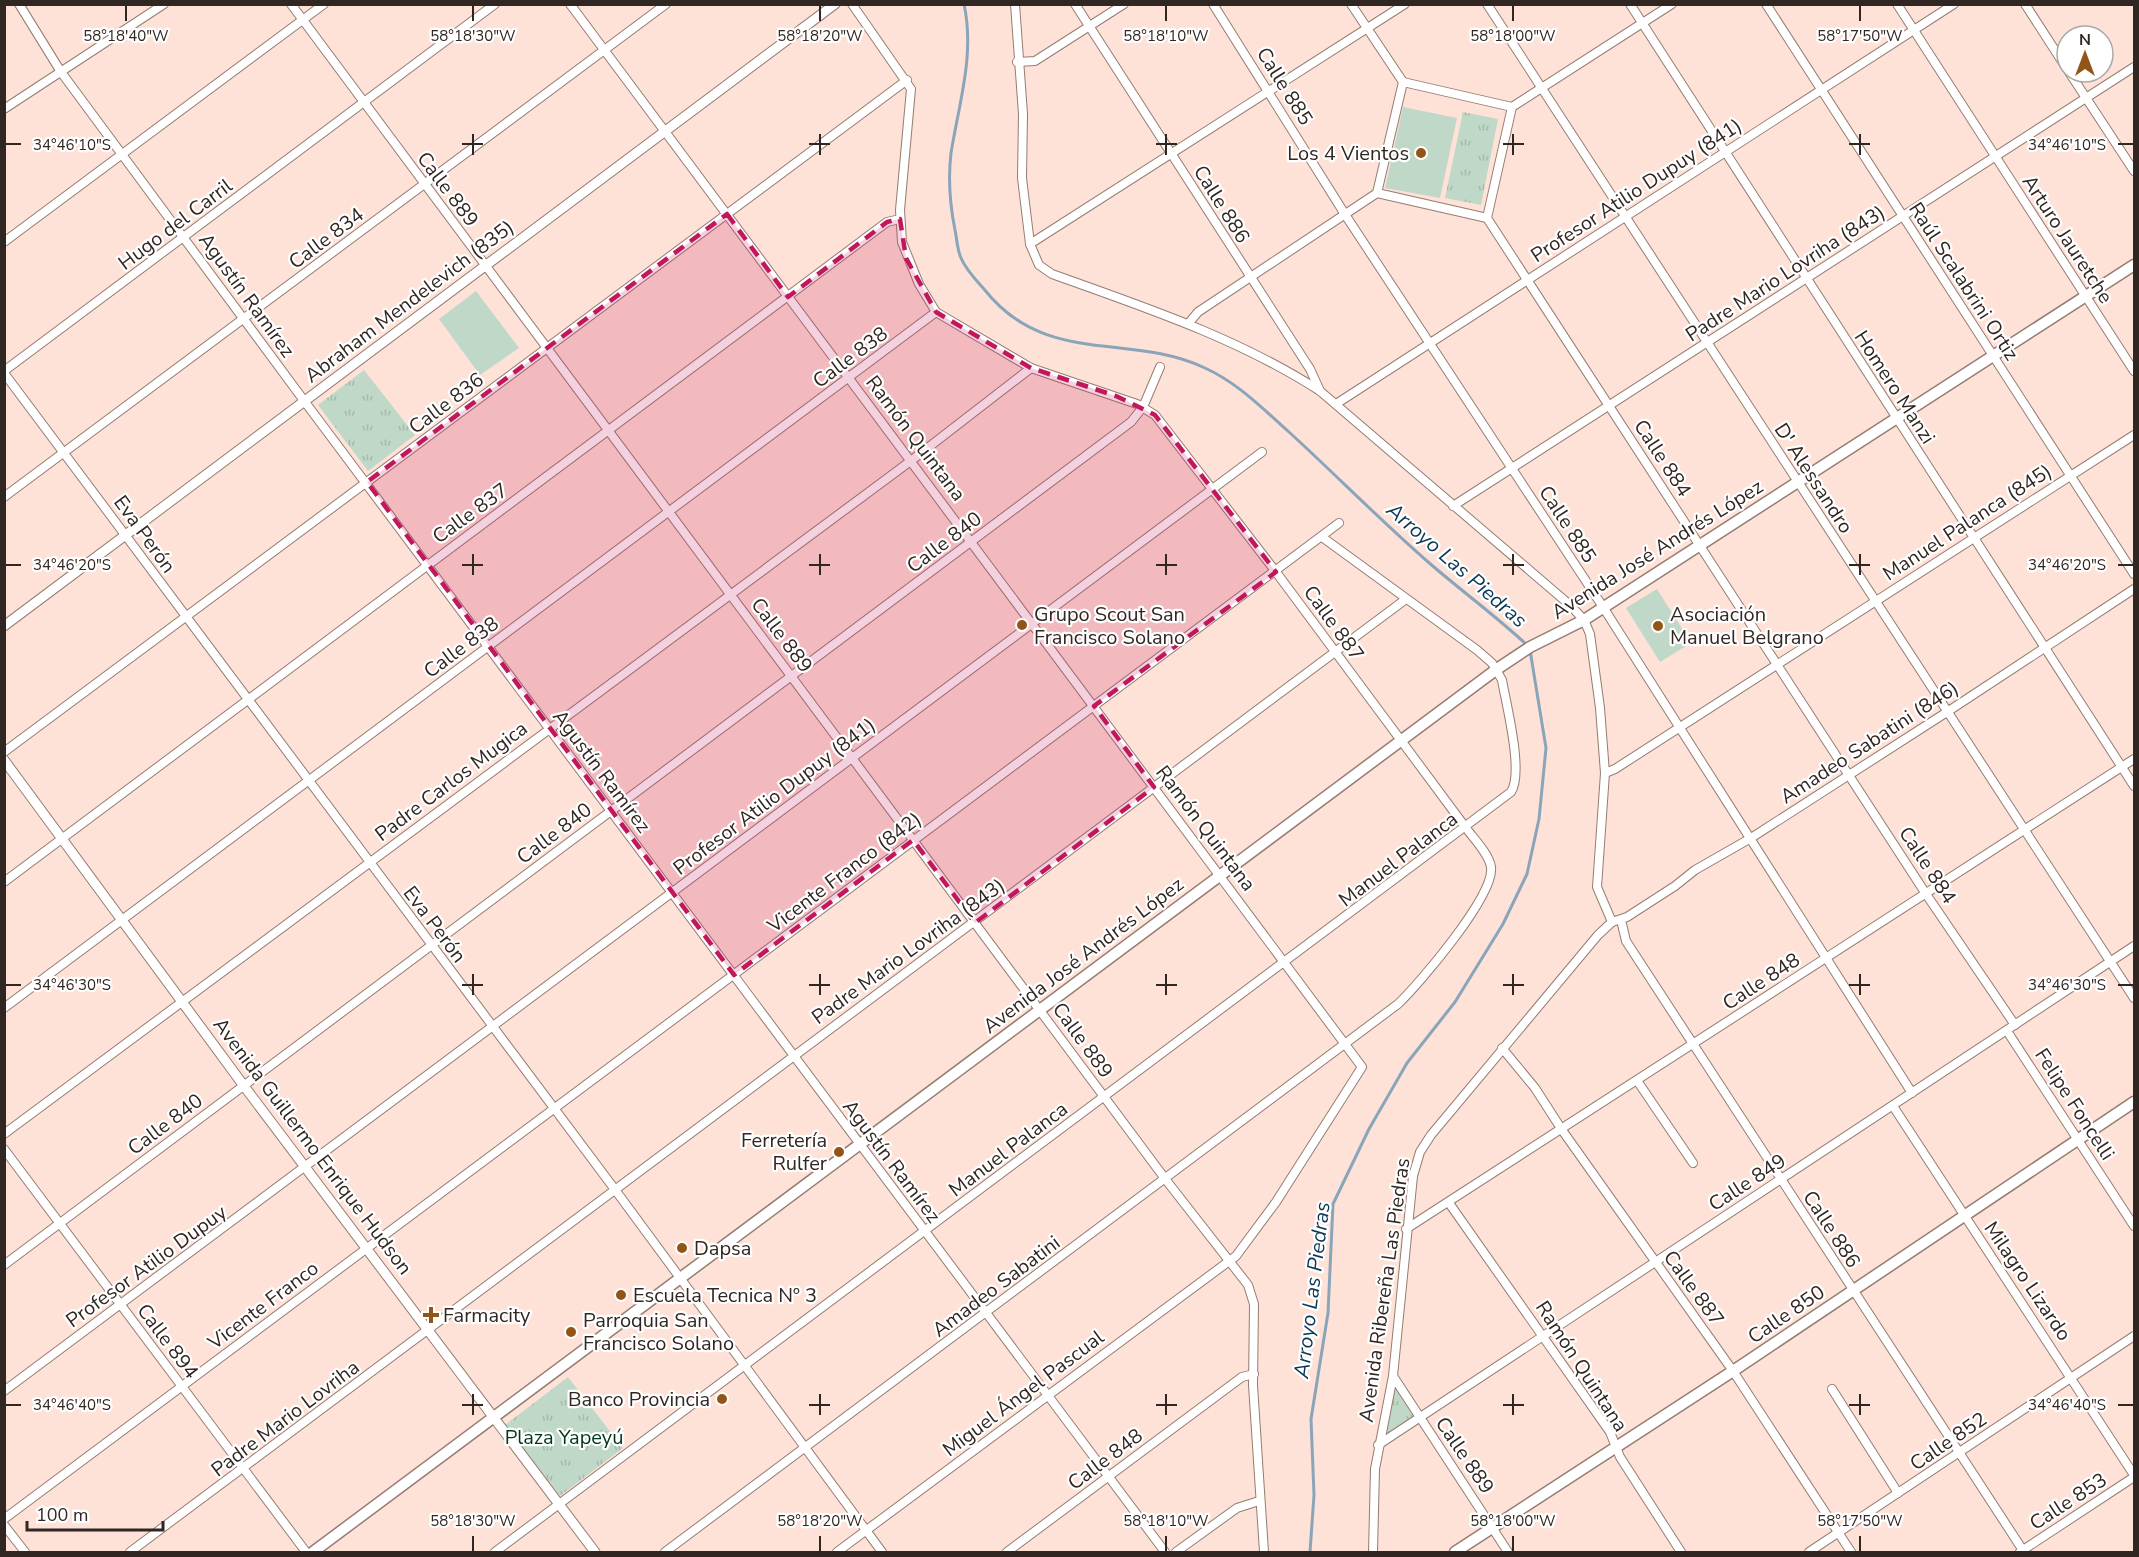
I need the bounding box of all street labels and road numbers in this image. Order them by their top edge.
street label: Calle 885 [1250,42,1319,130]
street label: Profesor Atilio Dupuy (841) [1526,112,1747,269]
street label: Calle 889 [411,146,485,232]
street label: Calle 886 [1187,160,1256,248]
street label: Arturo Jauretche [2016,170,2119,309]
street label: Hugo del Carril [113,173,238,276]
street label: Raúl Scalabrini Ortiz [1902,197,2025,366]
street label: Padre Mario Lovriha (843) [1680,199,1890,348]
street label: Calle 834 [283,201,369,275]
street label: Abraham Mendelevich (835) [299,214,519,389]
street label: Agustín Ramírez [192,228,301,363]
street label: Calle 838 [807,320,893,394]
street label: Homero Manzi [1848,325,1941,449]
street label: Calle 836 [403,366,489,440]
street label: Ramón Quintana [859,370,972,507]
street label: Calle 884 [1627,414,1698,502]
street label: D' Alessandro [1768,418,1859,539]
street label: Manuel Palanca (845) [1878,458,2057,587]
street label: Avenida José Andrés López [1546,473,1768,626]
street label: Calle 837 [427,477,514,550]
street label: Calle 885 [1532,480,1603,568]
street label: Eva Perón [107,490,182,579]
street label: Calle 840 [901,505,987,579]
street label: Calle 887 [1297,580,1370,667]
street label: Calle 889 [745,592,819,678]
street label: Calle 838 [418,610,504,684]
street label: Amadeo Sabatini (846) [1775,675,1964,810]
street label: Agustín Ramírez [546,704,657,838]
street label: Profesor Atilio Dupuy (841) [668,711,881,881]
street label: Padre Carlos Mugica [370,715,533,848]
street label: Ramón Quintana [1149,760,1262,897]
street label: Calle 840 [511,796,597,870]
street label: Vicente Franco (842) [761,806,927,940]
street label: Manuel Palanca [1333,806,1463,913]
street label: Calle 884 [1892,821,1963,909]
street label: Avenida José Andrés López [977,871,1189,1040]
street label: Padre Mario Lovriha (843) [806,872,1010,1031]
street label: Eva Perón [397,880,472,968]
street label: Calle 848 [1717,946,1805,1017]
street label: Calle 889 [1046,997,1119,1084]
street label: Avenida Guillermo Enrique Hudson [207,1012,418,1280]
street label: Felipe Foncelli [2028,1043,2121,1165]
street label: Calle 840 [122,1087,208,1161]
street label: Agustín Ramírez [836,1094,947,1228]
street label: Manuel Palanca [943,1096,1073,1203]
street label: Calle 849 [1703,1147,1791,1218]
street label: Avenida Ribereña Las Piedras [1353,1156,1416,1424]
street label: Calle 886 [1796,1185,1867,1273]
street label: Profesor Atilio Dupuy [60,1198,233,1334]
street label: Milagro Lizardo [1978,1216,2077,1346]
street label: Amadeo Sabatini [927,1229,1066,1343]
street label: Calle 887 [1657,1245,1730,1332]
street label: Vicente Franco [202,1255,324,1357]
street label: Calle 850 [1743,1279,1830,1350]
street label: Ramón Quintana [1529,1296,1634,1437]
street label: Calle 894 [131,1298,205,1384]
street label: Miguel Ángel Pascual [937,1324,1109,1463]
street label: Padre Mario Lovriha [206,1354,365,1483]
street label: Calle 852 [1905,1406,1992,1477]
street label: Calle 889 [1429,1412,1500,1499]
street label: Calle 848 [1062,1422,1148,1496]
street label: Calle 853 [2024,1466,2112,1537]

